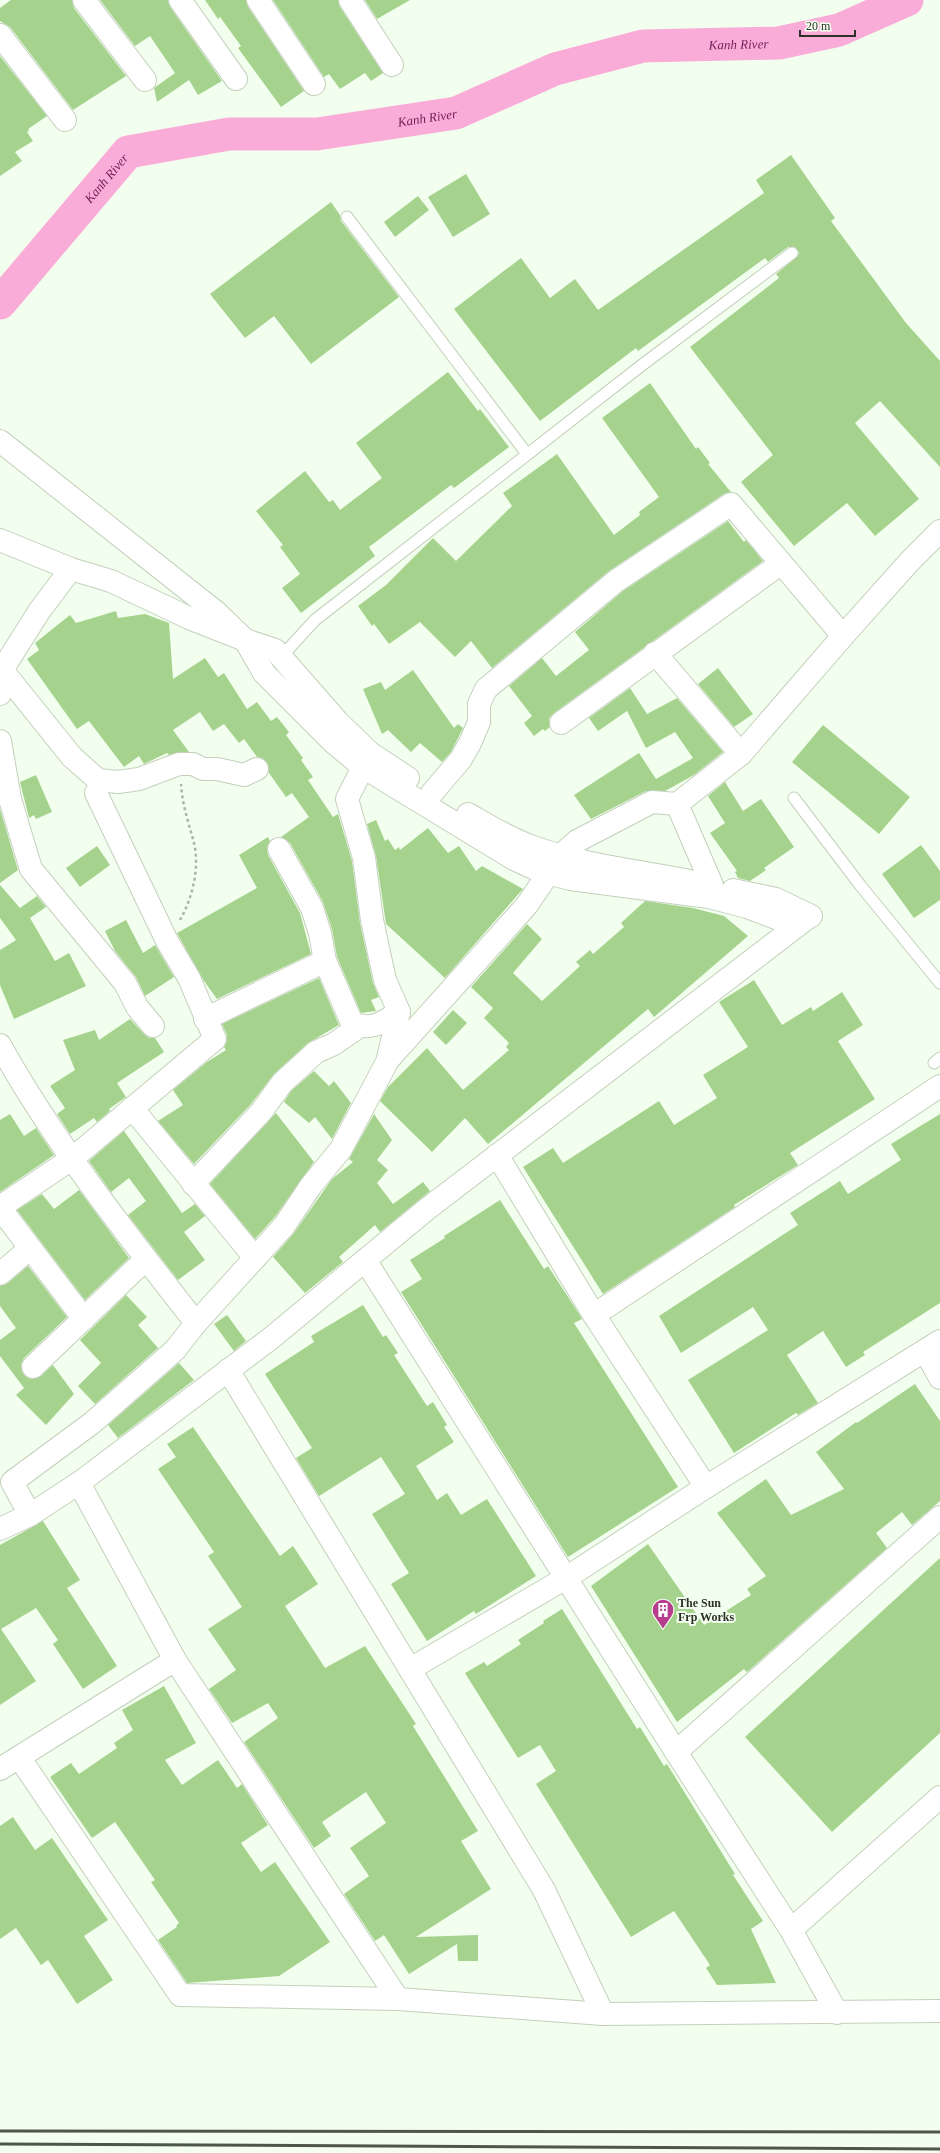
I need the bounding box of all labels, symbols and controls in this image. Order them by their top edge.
scale bar [800,12,855,38]
text: 20 m [806,19,831,33]
water label: Kanh River [708,36,769,52]
water label: Kanh River [396,105,459,129]
water label: Kanh River [80,150,132,206]
place label: The Sun Frp Works [678,1596,734,1624]
building icon: The Sun Frp Works [650,1597,676,1630]

